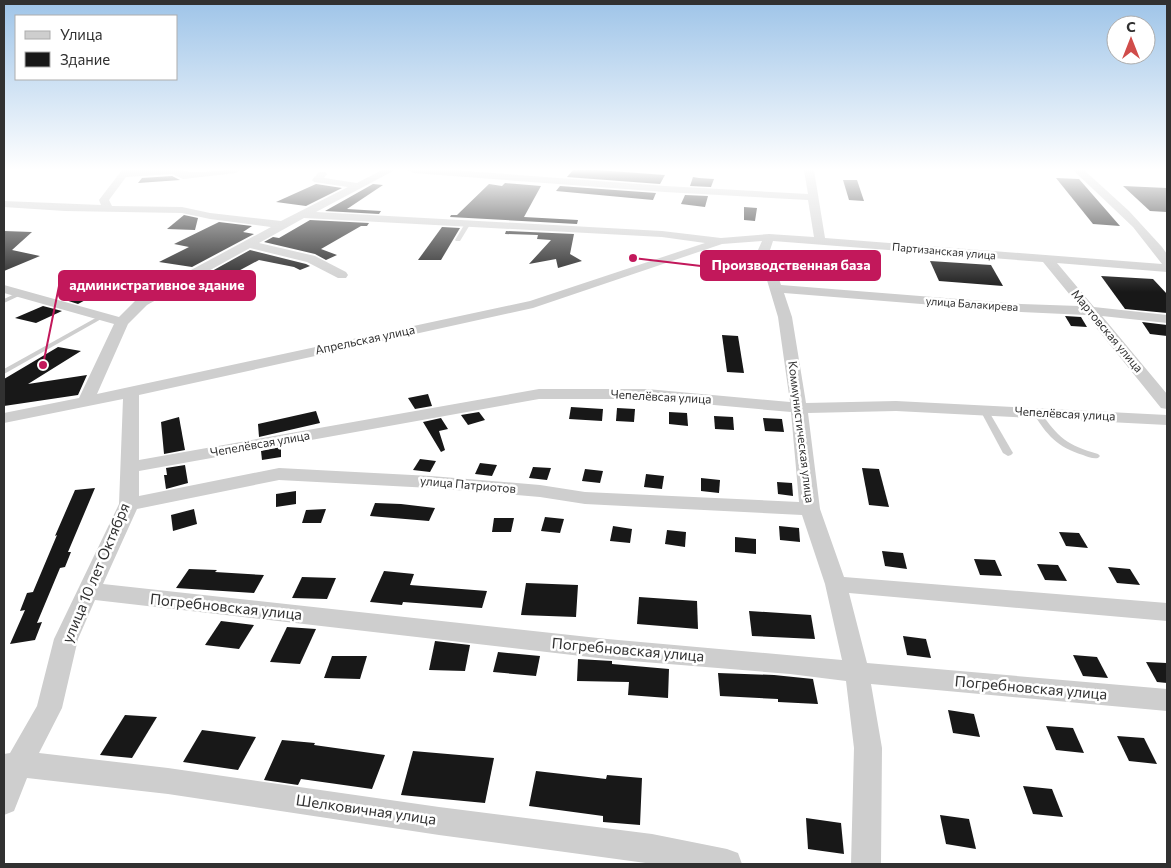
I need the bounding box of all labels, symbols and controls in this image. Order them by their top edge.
legend [15,15,178,80]
north arrow [1106,15,1156,65]
text: С [1126,18,1136,35]
text: Улица [60,25,102,43]
text: Здание [60,50,110,68]
street label: Партизанская улица [892,239,996,262]
callout: Производственная база [701,251,880,280]
text: Производственная база [712,256,871,273]
callout: административное здание [59,271,255,300]
text: административное здание [69,276,245,293]
street label: Мартовская улица [1069,286,1146,375]
street label: улица Балакирева [925,294,1019,313]
street label: Апрельская улица [314,322,416,356]
street label: Коммунистическая улица [786,360,818,504]
street label: Чепелёвсая улица [610,386,712,406]
street label: Чепелёвсая улица [1014,403,1116,423]
street label: Чепелёвсая улица [209,427,311,459]
street label: улица Патриотов [420,473,517,495]
street label: улица 10 лет Октября [57,500,133,645]
street label: Погребновская улица [149,589,303,623]
street label: Погребновская улица [551,633,705,665]
street label: Погребновская улица [954,671,1108,703]
street label: Шелковичная улица [295,790,437,828]

